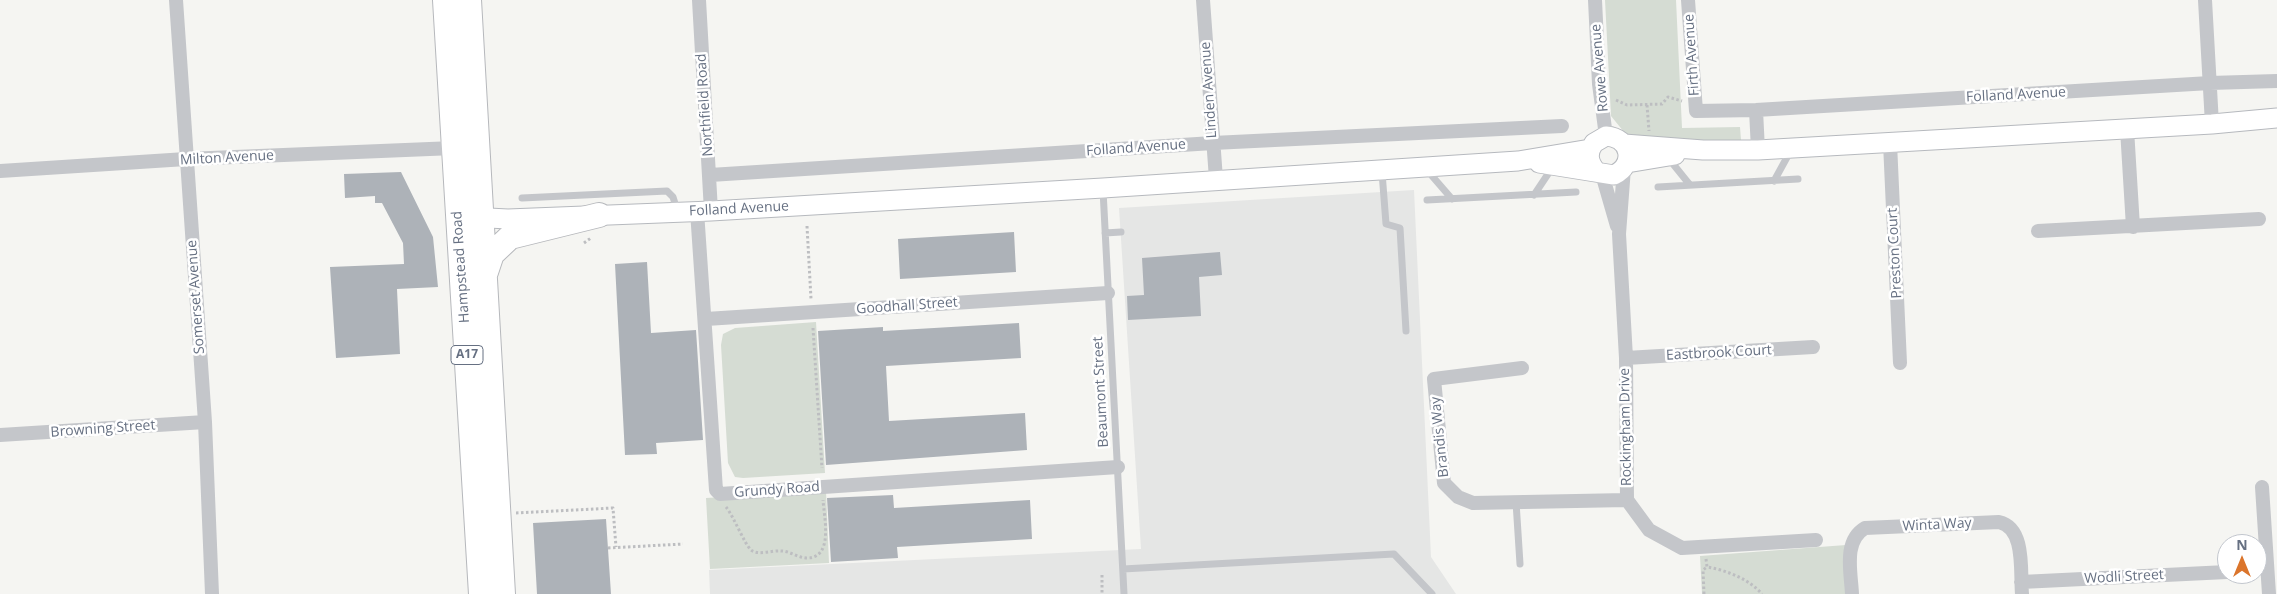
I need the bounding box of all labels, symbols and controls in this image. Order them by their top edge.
street label: Firth Avenue [1681,13,1703,97]
street label: Rowe Avenue [1588,23,1612,113]
street label: Linden Avenue [1197,41,1221,139]
street label: Northfield Road [693,53,717,157]
street label: Folland Avenue [1966,84,2066,106]
street label: Folland Avenue [1086,136,1186,160]
street label: Milton Avenue [180,147,274,169]
street label: Folland Avenue [689,198,789,220]
street label: Preston Court [1884,207,1906,299]
street label: Hampstead Road [449,210,473,324]
street label: Somerset Avenue [184,239,208,355]
street label: Goodhall Street [856,294,958,318]
street label: Beaumont Street [1090,336,1112,448]
street label: Eastbrook Court [1666,342,1772,364]
road number: A17 [451,346,483,364]
street label: Rockingham Drive [1617,368,1635,486]
street label: Brandis Way [1427,396,1453,478]
street label: Browning Street [50,417,156,441]
street label: Grundy Road [734,479,820,501]
street label: Winta Way [1902,515,1972,535]
north arrow [2217,534,2267,584]
text: N [2236,535,2248,554]
street label: Wodli Street [2084,567,2164,587]

